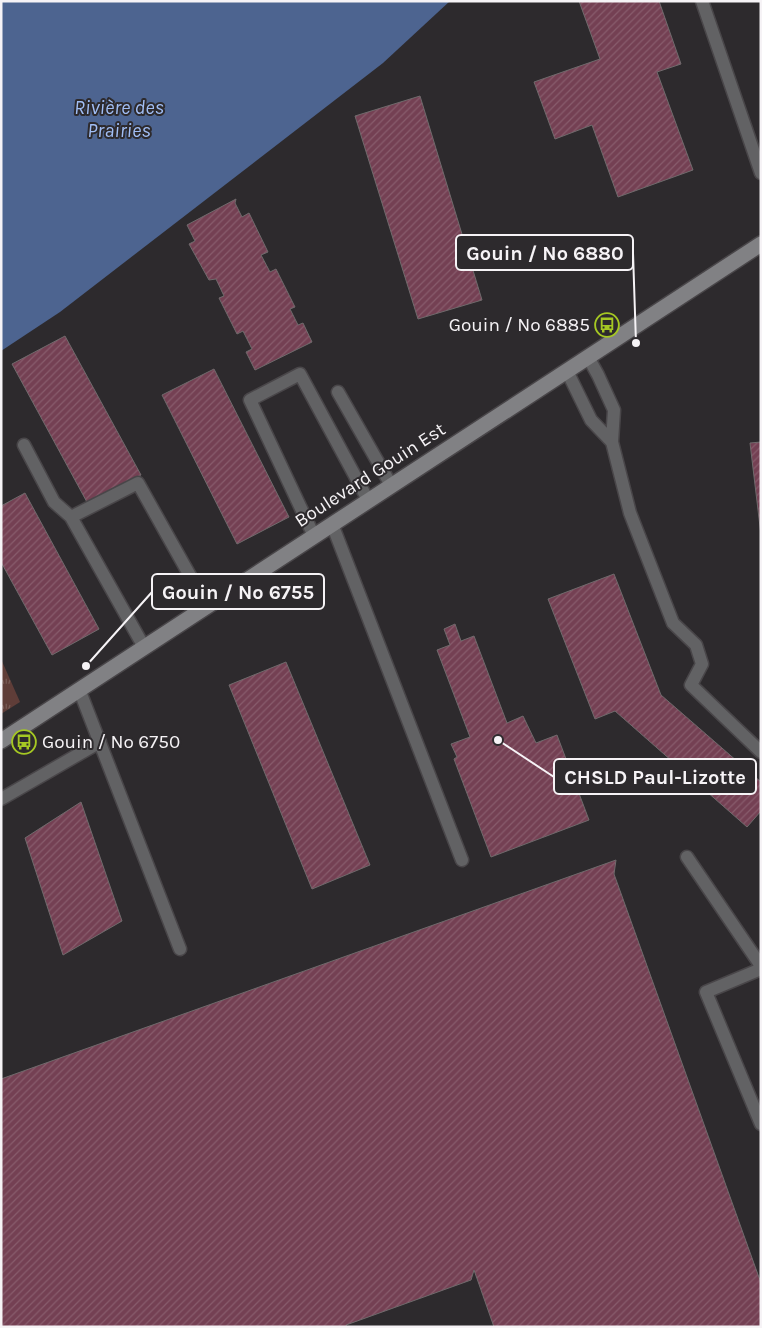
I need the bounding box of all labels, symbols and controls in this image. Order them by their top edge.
water label: Rivière des Prairies [74,96,164,142]
callout: Gouin / No 6880 [456,235,633,270]
text: Gouin / No 6880 [466,242,624,265]
bus stop icon: Gouin / No 6885 [594,312,620,338]
place label: Gouin / No 6885 [449,314,590,336]
street label: Boulevard Gouin Est [291,418,449,532]
callout: Gouin / No 6755 [152,574,324,609]
text: Gouin / No 6755 [162,581,314,604]
bus stop icon: Gouin / No 6750 [11,729,37,755]
place label: Gouin / No 6750 [42,731,180,753]
callout: CHSLD Paul-Lizotte [554,759,756,794]
text: CHSLD Paul-Lizotte [564,766,746,789]

